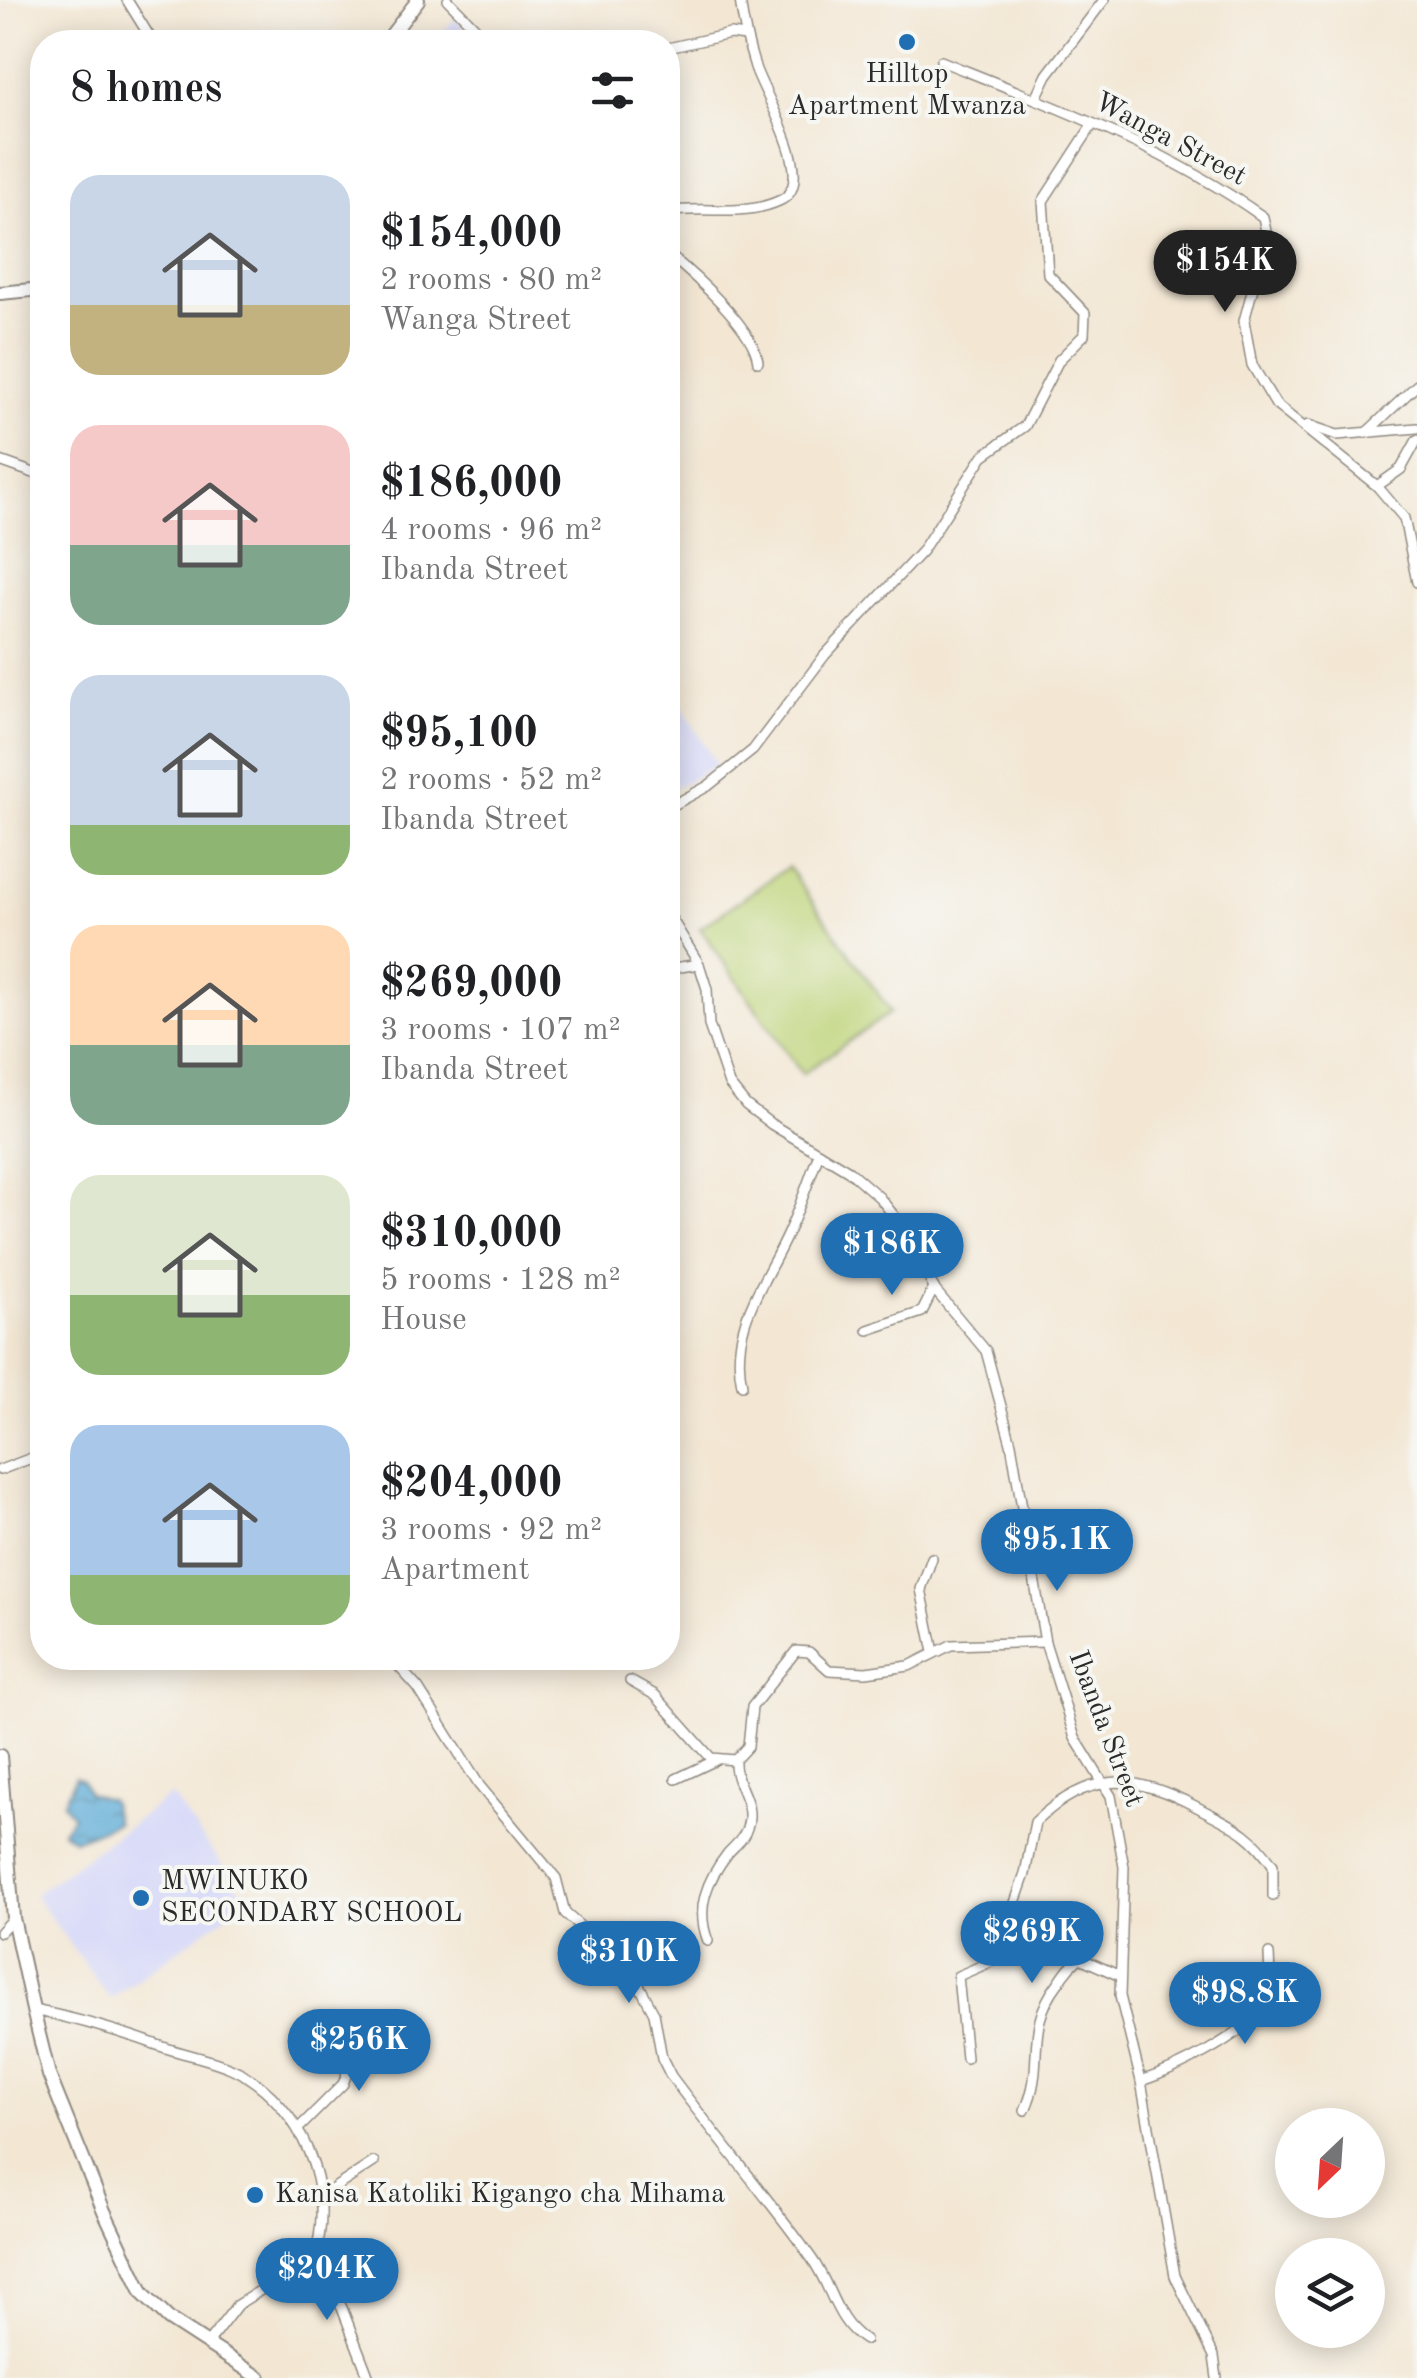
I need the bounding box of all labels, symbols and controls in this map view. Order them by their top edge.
marker: Hilltop Apartment Mwanza [896,31,918,53]
place label: Hilltop Apartment Mwanza [788,61,1026,121]
icon: filters [585,63,640,118]
text: 8 homes [70,69,222,111]
street label: Wanga Street [1089,88,1251,192]
text: $154,000 [380,214,562,256]
icon: home [150,215,270,335]
pin: $154K [1155,230,1295,315]
text: $154K [1176,246,1274,278]
text: 2 rooms · 80 m² [380,265,602,297]
text: Wanga Street [380,305,572,337]
text: $186,000 [380,464,562,506]
icon: home [150,465,270,585]
text: 4 rooms · 96 m² [380,515,602,547]
text: Ibanda Street [380,555,568,587]
text: $95,100 [380,714,538,756]
icon: home [150,715,270,835]
text: 2 rooms · 52 m² [380,765,602,797]
text: Ibanda Street [380,805,568,837]
text: $269,000 [380,964,562,1006]
icon: home [150,965,270,1085]
text: 3 rooms · 107 m² [380,1015,621,1047]
text: Ibanda Street [380,1055,568,1087]
pin: $186K [822,1213,962,1298]
text: $310,000 [380,1214,562,1256]
icon: home [150,1215,270,1335]
text: $186K [843,1229,941,1261]
text: 5 rooms · 128 m² [380,1265,621,1297]
text: House [380,1305,467,1337]
text: $204,000 [380,1464,562,1506]
icon: home [150,1465,270,1585]
pin: $95.1K [976,1509,1138,1594]
text: 3 rooms · 92 m² [380,1515,602,1547]
text: $95.1K [1003,1525,1111,1557]
text: Apartment [380,1555,530,1587]
street label: Ibanda Street [1062,1647,1148,1811]
place label: MWINUKO SECONDARY SCHOOL [161,1868,462,1928]
marker: MWINUKO SECONDARY SCHOOL [130,1887,152,1909]
pin: $269K [962,1901,1102,1986]
text: $269K [983,1917,1081,1949]
pin: $310K [559,1921,699,2006]
text: $310K [580,1937,678,1969]
pin: $98.8K [1164,1962,1326,2047]
text: $98.8K [1191,1978,1299,2010]
pin: $256K [289,2009,429,2094]
text: $256K [310,2025,408,2057]
north arrow [1275,2108,1385,2218]
map controls [1275,2108,1385,2348]
place label: Kanisa Katoliki Kigango cha Mihama [275,2181,725,2209]
marker: Kanisa Katoliki Kigango cha Mihama [244,2184,266,2206]
pin: $204K [257,2238,397,2323]
button: layers [1275,2238,1385,2348]
text: $204K [278,2254,376,2286]

